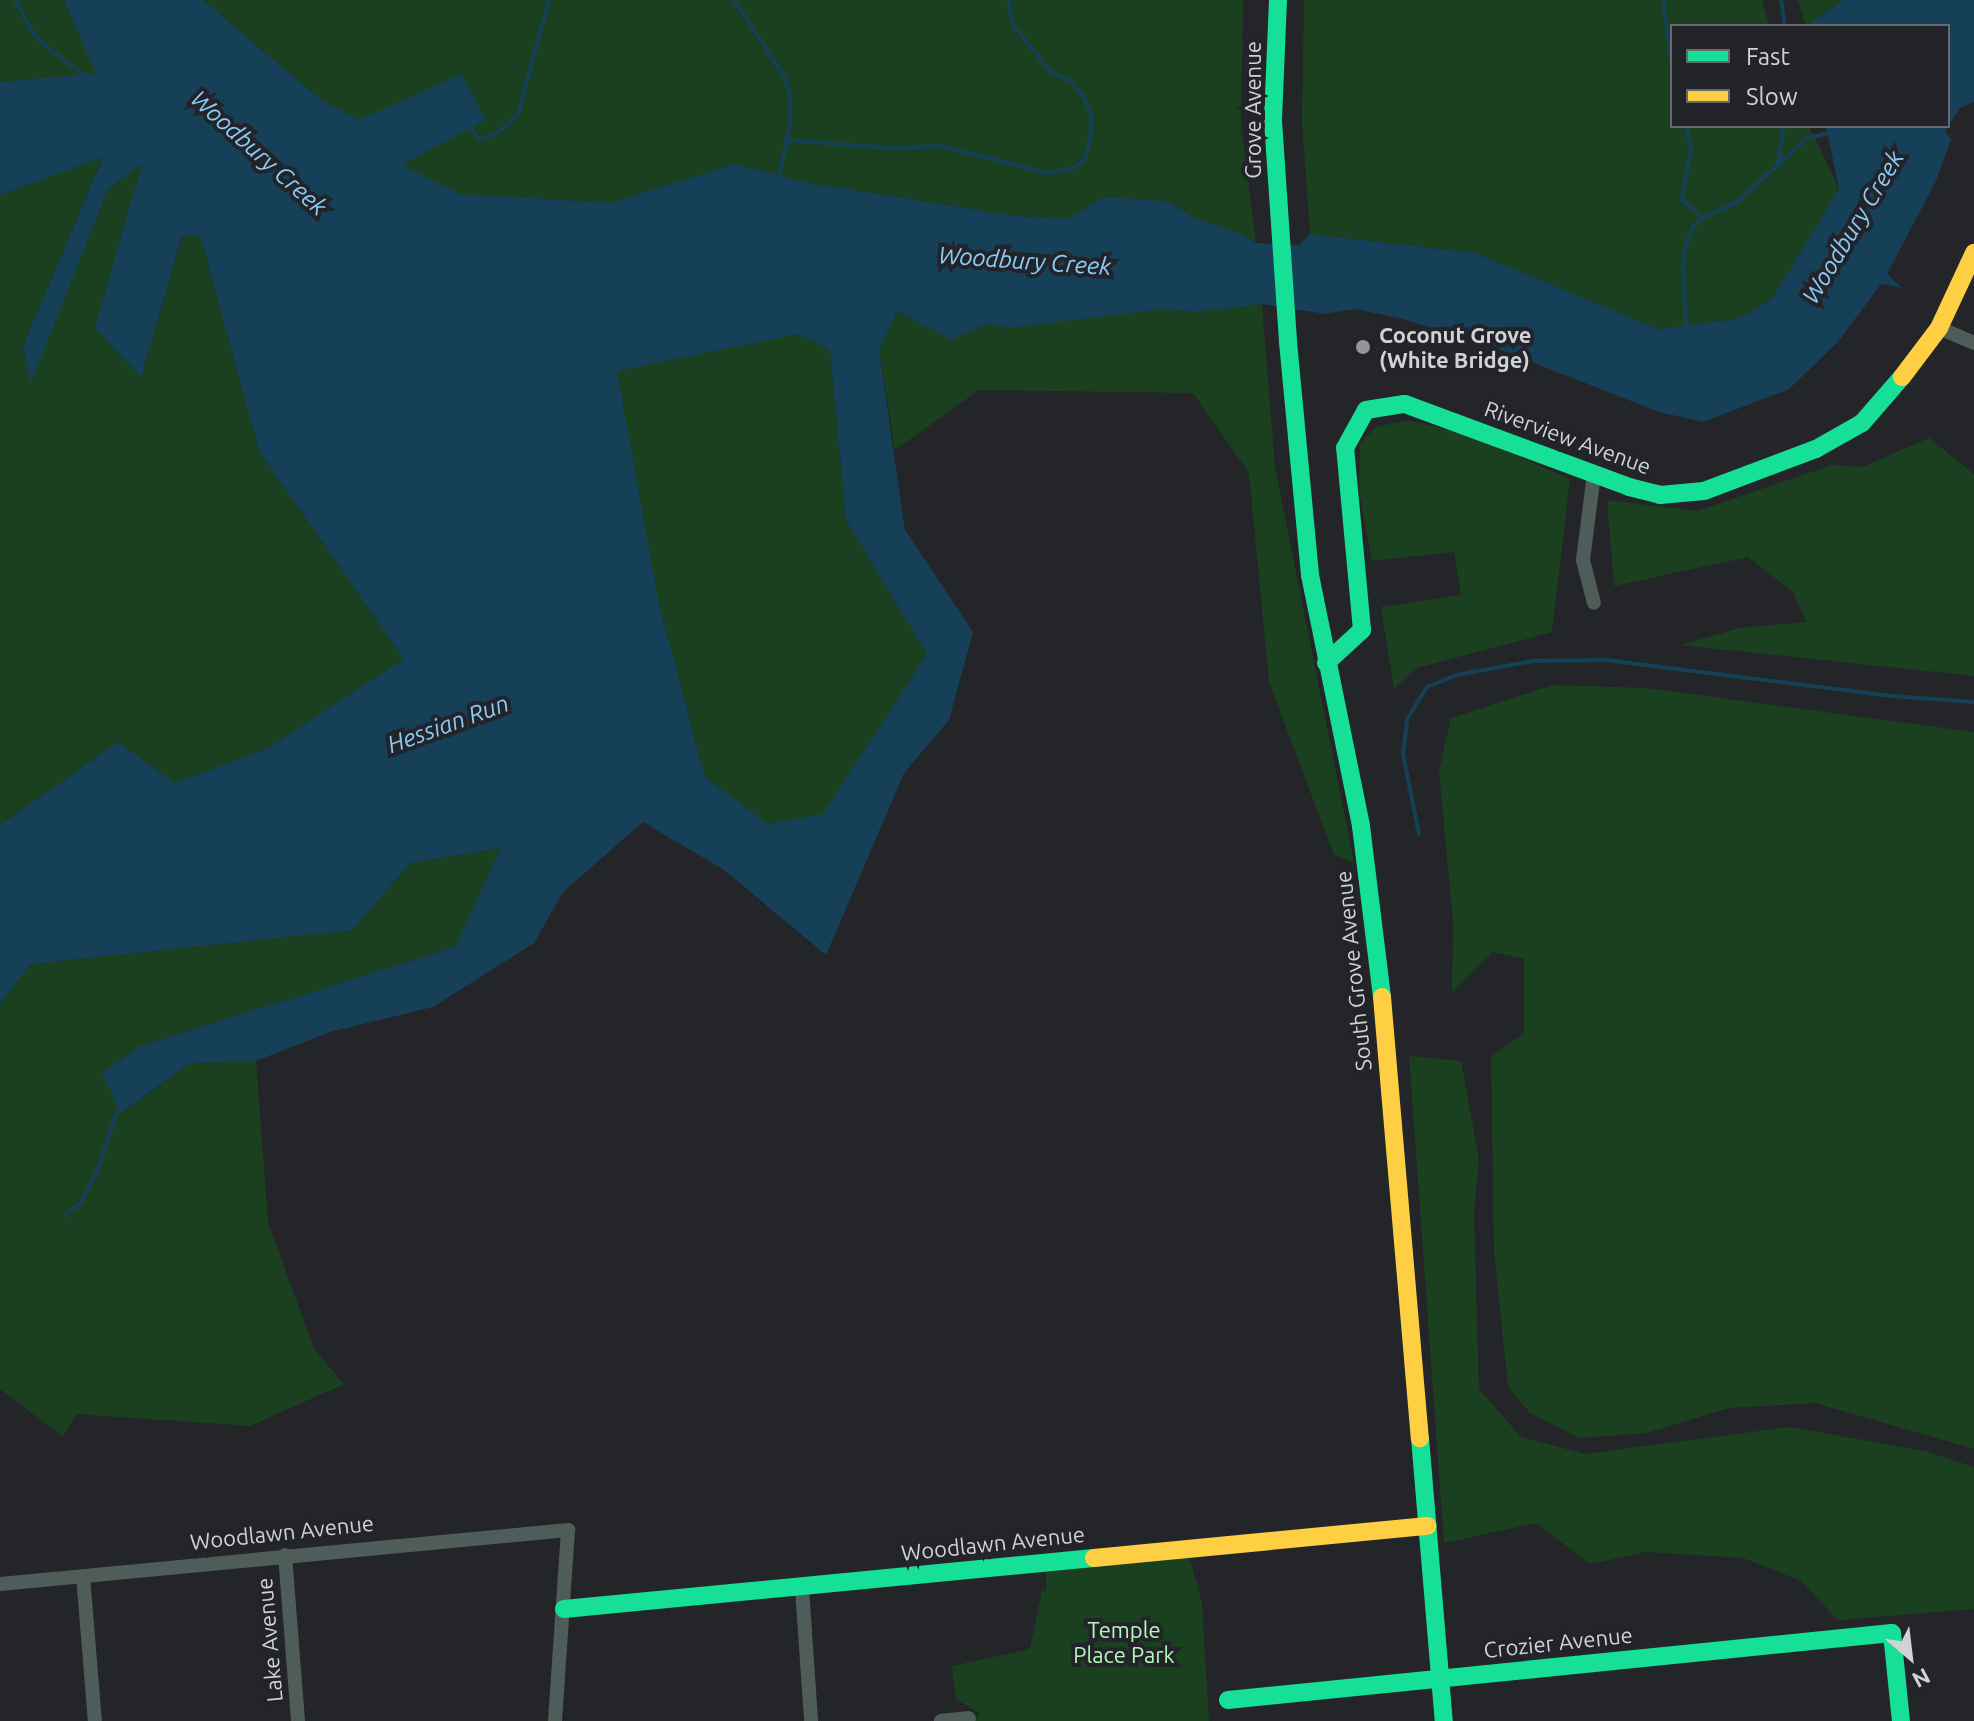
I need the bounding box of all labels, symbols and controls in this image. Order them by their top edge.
legend [1670,24,1950,128]
street label: Grove Avenue [1240,41,1266,179]
text: Fast [1746,43,1790,70]
text: Slow [1746,83,1798,110]
water label: Woodbury Creek [185,84,333,222]
water label: Woodbury Creek [1796,145,1910,309]
water label: Woodbury Creek [938,241,1112,281]
place label: Coconut Grove (White Bridge) [1379,321,1531,372]
marker: Coconut Grove (White Bridge) [1354,338,1372,356]
street label: Riverview Avenue [1481,395,1655,479]
water label: Hessian Run [383,689,513,759]
street label: South Grove Avenue [1329,870,1377,1072]
street label: Woodlawn Avenue [189,1509,375,1555]
street label: Woodlawn Avenue [900,1520,1086,1566]
street label: Lake Avenue [250,1577,288,1703]
park label: Temple Place Park [1073,1616,1175,1668]
north arrow [1870,1617,1950,1697]
street label: Crozier Avenue [1482,1621,1634,1663]
text: N [1908,1664,1935,1694]

